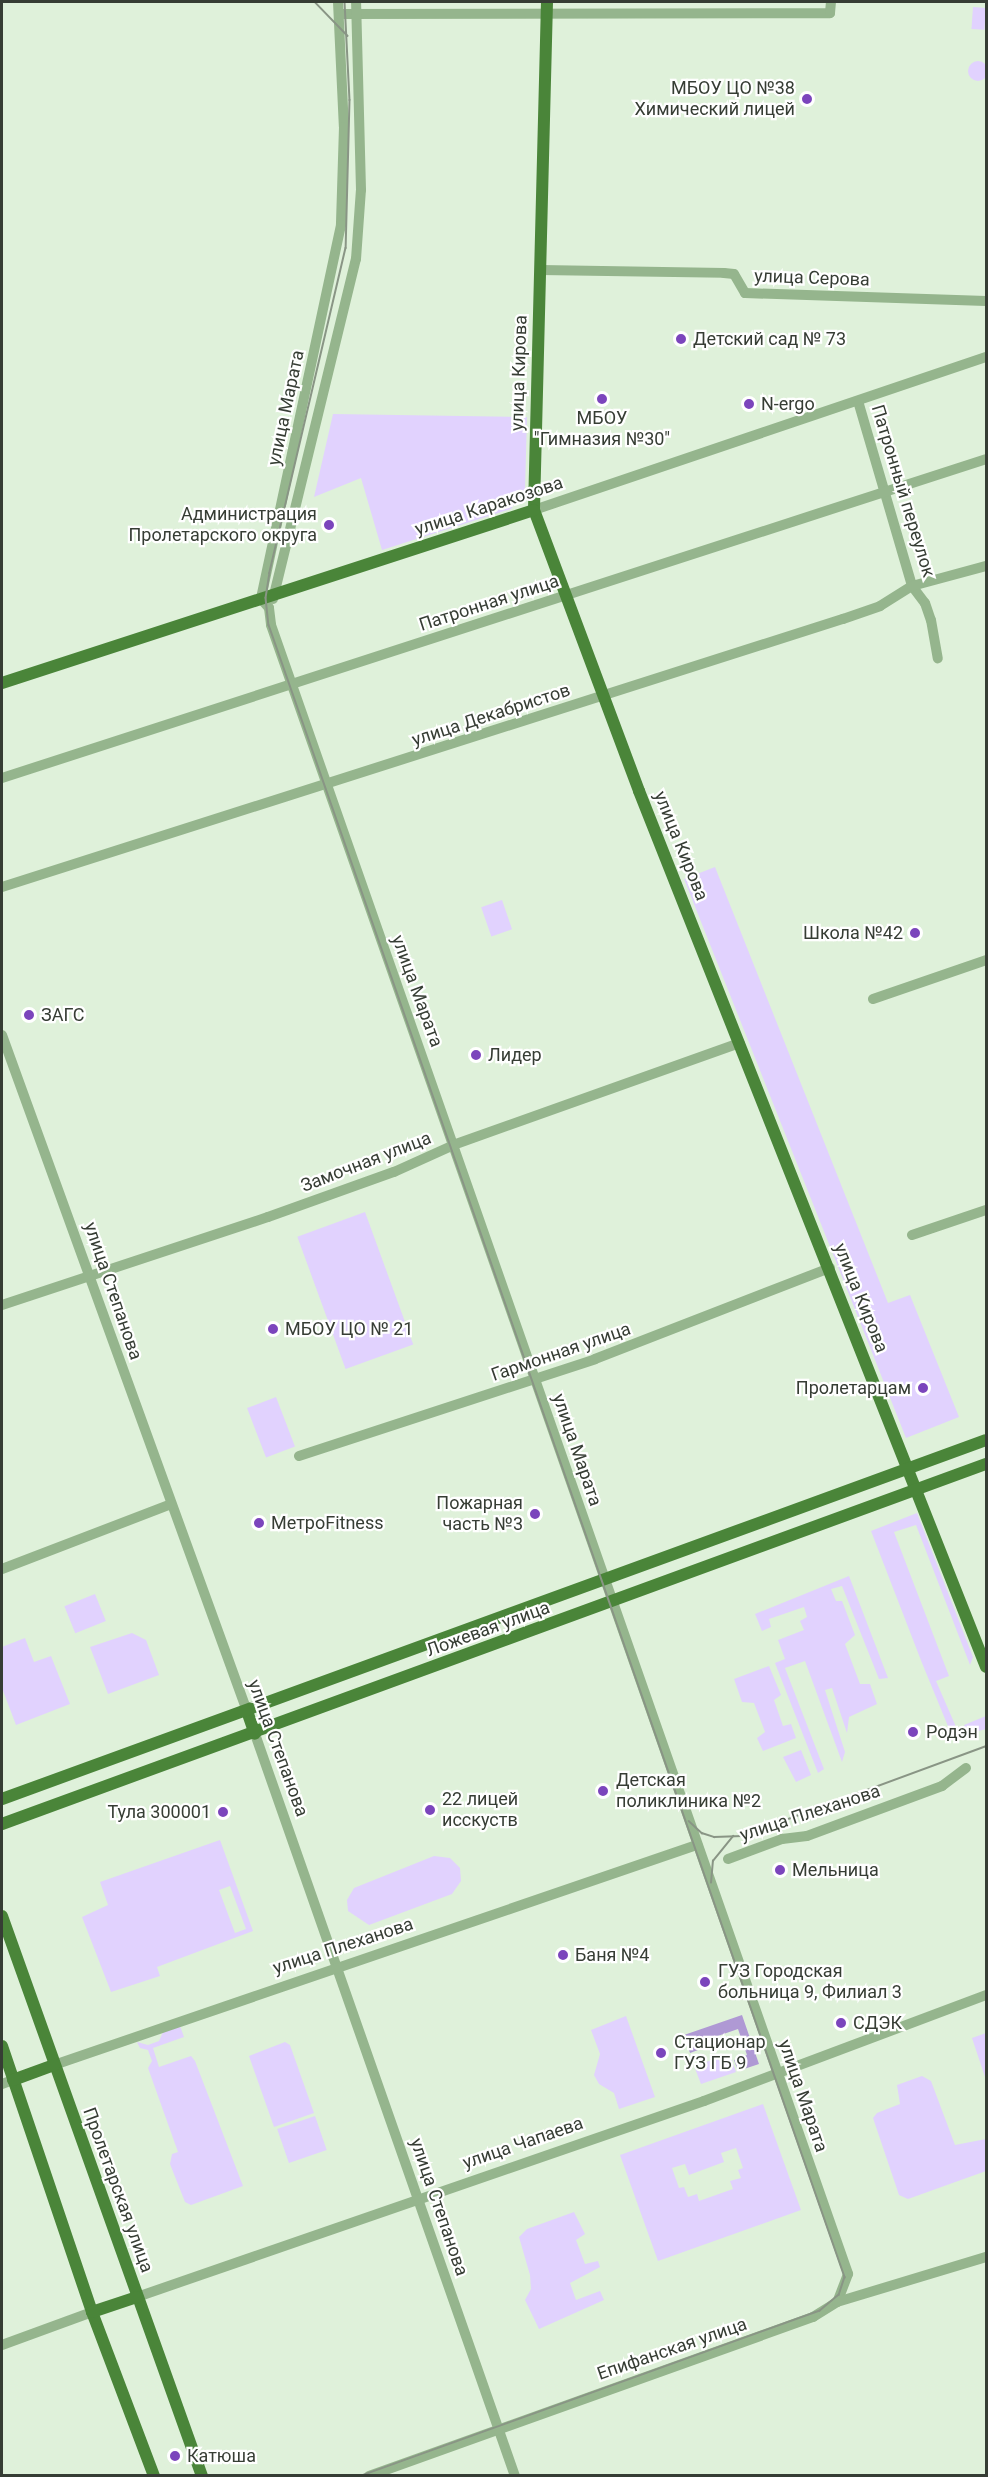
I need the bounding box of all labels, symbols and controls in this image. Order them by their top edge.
place label: МБОУ ЦО №38 Химический лицей [634,78,795,121]
marker: МБОУ ЦО №38 Химический лицей [800,92,814,106]
street label: улица Серова [754,265,870,291]
street label: улица Кирова [506,315,532,431]
place label: Детский сад № 73 [693,328,846,350]
marker: Детский сад № 73 [674,332,688,346]
street label: улица Марата [263,348,309,468]
marker: МБОУ "Гимназия №30" [595,392,609,406]
place label: N-ergo [761,393,815,415]
marker: N-ergo [742,397,756,411]
street label: Патронный переулок [866,402,940,580]
place label: МБОУ "Гимназия №30" [534,408,670,450]
street label: улица Каракозова [412,472,566,540]
place label: Администрация Пролетарского округа [128,504,317,546]
marker: Администрация Пролетарского округа [322,518,336,532]
street label: Патронная улица [416,570,562,636]
street label: улица Декабристов [409,679,573,751]
street label: улица Кирова [649,788,713,904]
place label: Школа №42 [803,922,903,944]
marker: Школа №42 [908,926,922,940]
street label: улица Марата [387,932,447,1050]
place label: ЗАГС [41,1004,85,1026]
marker: ЗАГС [22,1008,36,1022]
place label: Лидер [488,1044,542,1066]
marker: Лидер [469,1048,483,1062]
street label: Замочная улица [298,1127,434,1197]
street label: улица Степанова [79,1219,147,1363]
street label: улица Кирова [829,1240,893,1356]
place label: МБОУ ЦО № 21 [285,1318,413,1340]
street label: Гармонная улица [488,1318,634,1386]
marker: МБОУ ЦО № 21 [266,1322,280,1336]
place label: Пролетарцам [796,1377,911,1399]
marker: Пролетарцам [916,1381,930,1395]
street label: улица Марата [548,1391,606,1509]
place label: Пожарная часть №3 [436,1493,523,1536]
marker: Пожарная часть №3 [528,1507,542,1521]
place label: МетроFitness [271,1512,383,1534]
marker: МетроFitness [252,1516,266,1530]
street label: Ложевая улица [423,1597,553,1661]
street label: улица Степанова [243,1677,313,1819]
place label: Родэн [926,1721,978,1743]
marker: Родэн [904,1723,922,1741]
place label: Детская поликлиника №2 [616,1770,761,1812]
street label: улица Плеханова [737,1780,883,1846]
marker: Детская поликлиника №2 [594,1782,612,1800]
place label: 22 лицей исскуств [442,1789,518,1832]
place label: Тула 300001 [107,1801,211,1823]
marker: 22 лицей исскуств [423,1803,437,1817]
marker: Тула 300001 [216,1805,230,1819]
place label: Мельница [792,1859,879,1881]
marker: Мельница [773,1863,787,1877]
street label: улица Плеханова [270,1913,416,1979]
place label: Баня №4 [575,1944,649,1966]
marker: Баня №4 [556,1948,570,1962]
place label: ГУЗ Городская больница 9, Филиал 3 [718,1961,902,2004]
marker: ГУЗ Городская больница 9, Филиал 3 [696,1973,714,1991]
place label: СДЭК [853,2012,902,2034]
marker: СДЭК [834,2016,848,2030]
place label: Стационар ГУЗ ГБ 9 [674,2032,766,2074]
street label: улица Марата [774,2037,832,2155]
marker: Стационар ГУЗ ГБ 9 [652,2044,670,2062]
street label: Пролетарская улица [78,2105,158,2275]
street label: улица Чапаева [460,2112,586,2174]
street label: улица Степанова [405,2135,473,2279]
street label: Епифанская улица [594,2313,750,2385]
place label: Катюша [187,2445,256,2467]
marker: Катюша [168,2449,182,2463]

